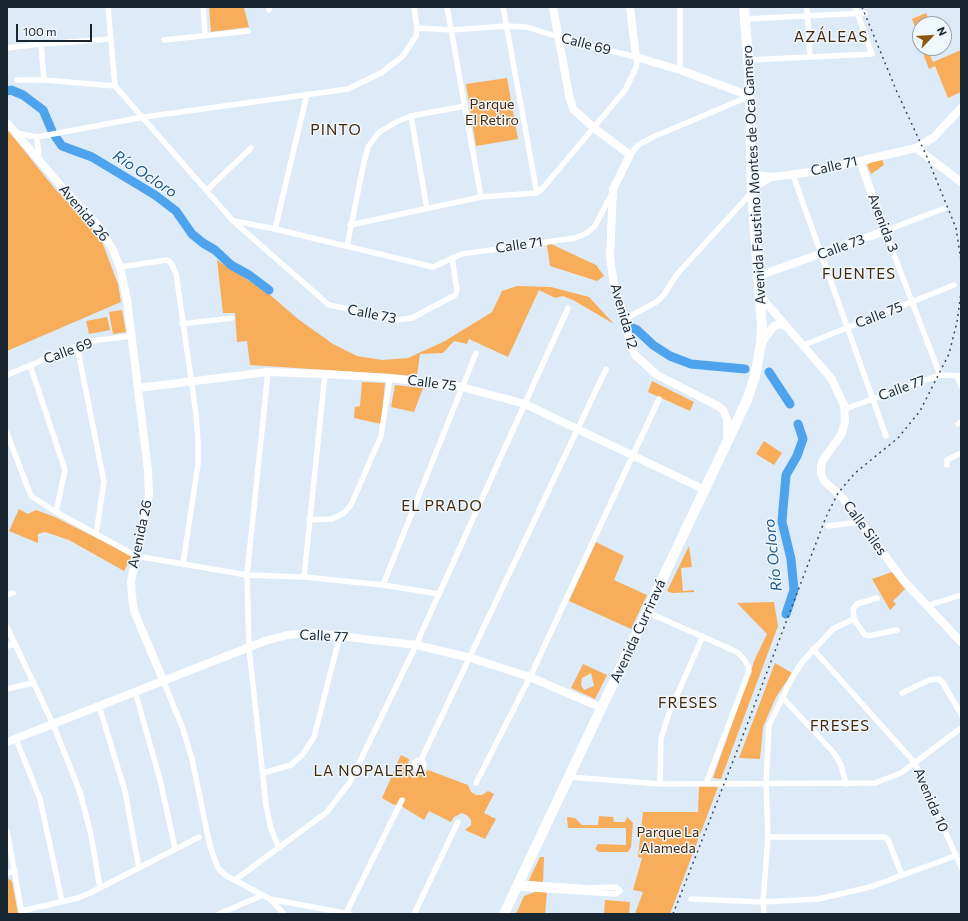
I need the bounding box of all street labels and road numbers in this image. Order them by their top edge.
street label: Calle 69 [559,29,613,59]
street label: Avenida Faustino Montes de Oca Gamero [739,45,769,305]
street label: Calle 71 [809,152,859,180]
street label: Avenida 26 [55,181,113,245]
street label: Avenida 3 [864,191,902,255]
street label: Calle 73 [815,231,867,263]
street label: Calle 71 [494,233,544,257]
street label: Avenida 12 [607,282,641,350]
street label: Calle 75 [853,298,905,332]
street label: Calle 73 [346,301,398,327]
street label: Calle 69 [41,334,95,368]
street label: Calle 75 [406,372,458,394]
street label: Calle 77 [876,372,928,404]
street label: Calle Siles [840,497,890,559]
street label: Avenida 26 [125,498,155,570]
street label: Avenida Curriravá [607,577,669,685]
street label: Calle 77 [299,626,349,646]
street label: Avenida 10 [910,765,952,835]

